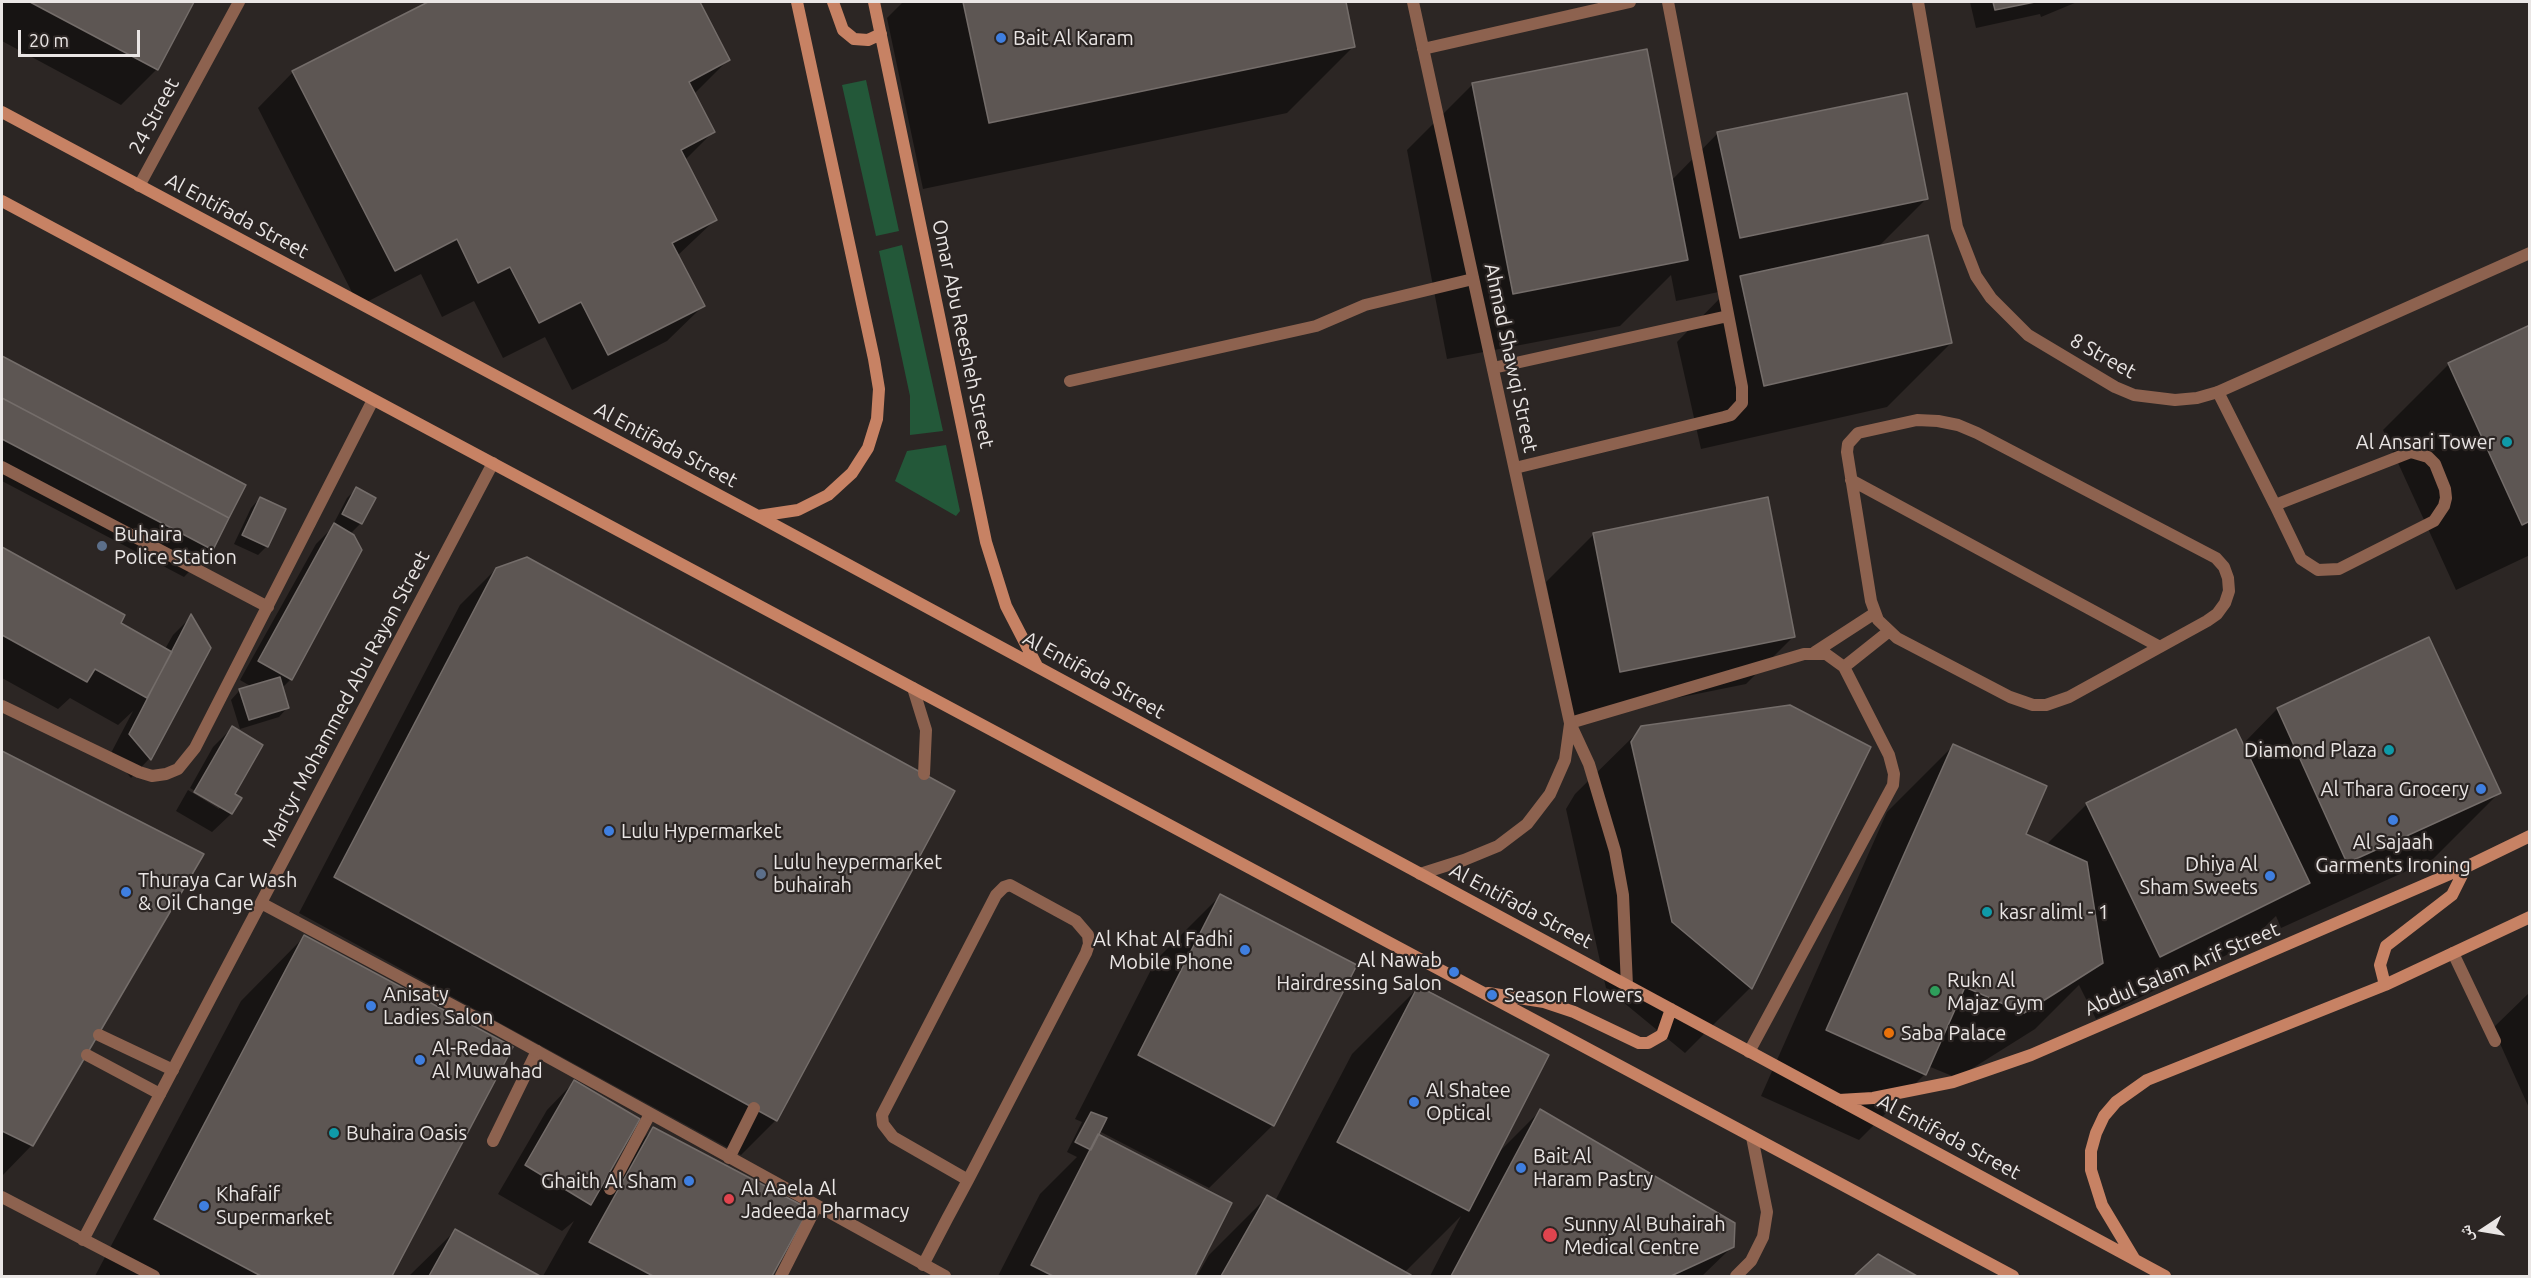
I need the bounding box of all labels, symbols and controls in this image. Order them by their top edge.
scale bar [21,18,142,56]
place label: Bait Al Karam [1013,26,1134,50]
text: 20 m [29,30,69,50]
marker: Bait Al Karam [994,31,1008,45]
street label: 24 Street [124,74,184,158]
street label: Al Entifada Street [161,168,313,264]
street label: Omar Abu Reesheh Street [927,217,999,451]
street label: Ahmad Shawqi Street [1479,261,1543,455]
street label: 8 Street [2066,328,2140,384]
street label: Al Entifada Street [590,397,742,493]
place label: Al Ansari Tower [2356,430,2495,454]
marker: Al Ansari Tower [2500,435,2514,449]
place label: Buhaira Police Station [114,522,237,569]
marker: Buhaira Police Station [95,539,109,553]
street label: Martyr Mohammed Abu Rayan Street [257,547,435,851]
street label: Al Entifada Street [1019,626,1169,724]
place label: Diamond Plaza [2244,738,2377,762]
marker: Diamond Plaza [2382,743,2396,757]
place label: Al Thara Grocery [2320,777,2469,801]
marker: Al Thara Grocery [2474,782,2488,796]
marker: Al Sajaah Garments Ironing [2386,813,2400,827]
place label: Lulu Hypermarket [621,819,782,843]
marker: Lulu Hypermarket [602,824,616,838]
place label: Al Sajaah Garments Ironing [2315,830,2471,877]
place label: Lulu heypermarket buhairah [773,850,942,897]
place label: Dhiya Al Sham Sweets [2139,852,2258,899]
street label: Al Entifada Street [1445,858,1597,954]
marker: Lulu heypermarket buhairah [754,867,768,881]
place label: Thuraya Car Wash & Oil Change [138,868,297,915]
marker: Dhiya Al Sham Sweets [2263,869,2277,883]
marker: Thuraya Car Wash & Oil Change [119,885,133,899]
place label: kasr aliml - 1 [1999,900,2109,924]
marker: kasr aliml - 1 [1980,905,1994,919]
street label: Abdul Salam Arif Street [2081,917,2283,1021]
place label: Al Khat Al Fadhi Mobile Phone [1093,927,1233,974]
marker: Al Khat Al Fadhi Mobile Phone [1238,943,1252,957]
place label: Al Nawab Hairdressing Salon [1276,948,1442,995]
marker: Al Nawab Hairdressing Salon [1447,965,1461,979]
place label: Rukn Al Majaz Gym [1947,968,2044,1015]
place label: Anisaty Ladies Salon [383,982,493,1029]
place label: Season Flowers [1504,983,1642,1007]
marker: Rukn Al Majaz Gym [1928,984,1942,998]
marker: Season Flowers [1485,988,1499,1002]
marker: Anisaty Ladies Salon [364,999,378,1013]
place label: Saba Palace [1901,1021,2006,1045]
marker: Saba Palace [1882,1026,1896,1040]
place label: Al-Redaa Al Muwahad [432,1036,543,1083]
marker: Al-Redaa Al Muwahad [413,1053,427,1067]
place label: Al Shatee Optical [1426,1078,1511,1125]
street label: Al Entifada Street [1873,1089,2025,1185]
marker: Al Shatee Optical [1407,1095,1421,1109]
place label: Buhaira Oasis [346,1121,467,1145]
marker: Buhaira Oasis [327,1126,341,1140]
place label: Bait Al Haram Pastry [1533,1144,1653,1191]
marker: Bait Al Haram Pastry [1514,1161,1528,1175]
place label: Ghaith Al Sham [541,1169,677,1193]
marker: Ghaith Al Sham [682,1174,696,1188]
place label: Al Aaela Al Jadeeda Pharmacy [741,1176,909,1223]
place label: Khafaif Supermarket [216,1182,332,1229]
marker: Al Aaela Al Jadeeda Pharmacy [722,1192,736,1206]
marker: Khafaif Supermarket [197,1199,211,1213]
north arrow [2453,1200,2513,1260]
place label: Sunny Al Buhairah Medical Centre [1564,1212,1726,1259]
text: ش [2455,1224,2476,1244]
marker: Sunny Al Buhairah Medical Centre [1541,1226,1559,1244]

